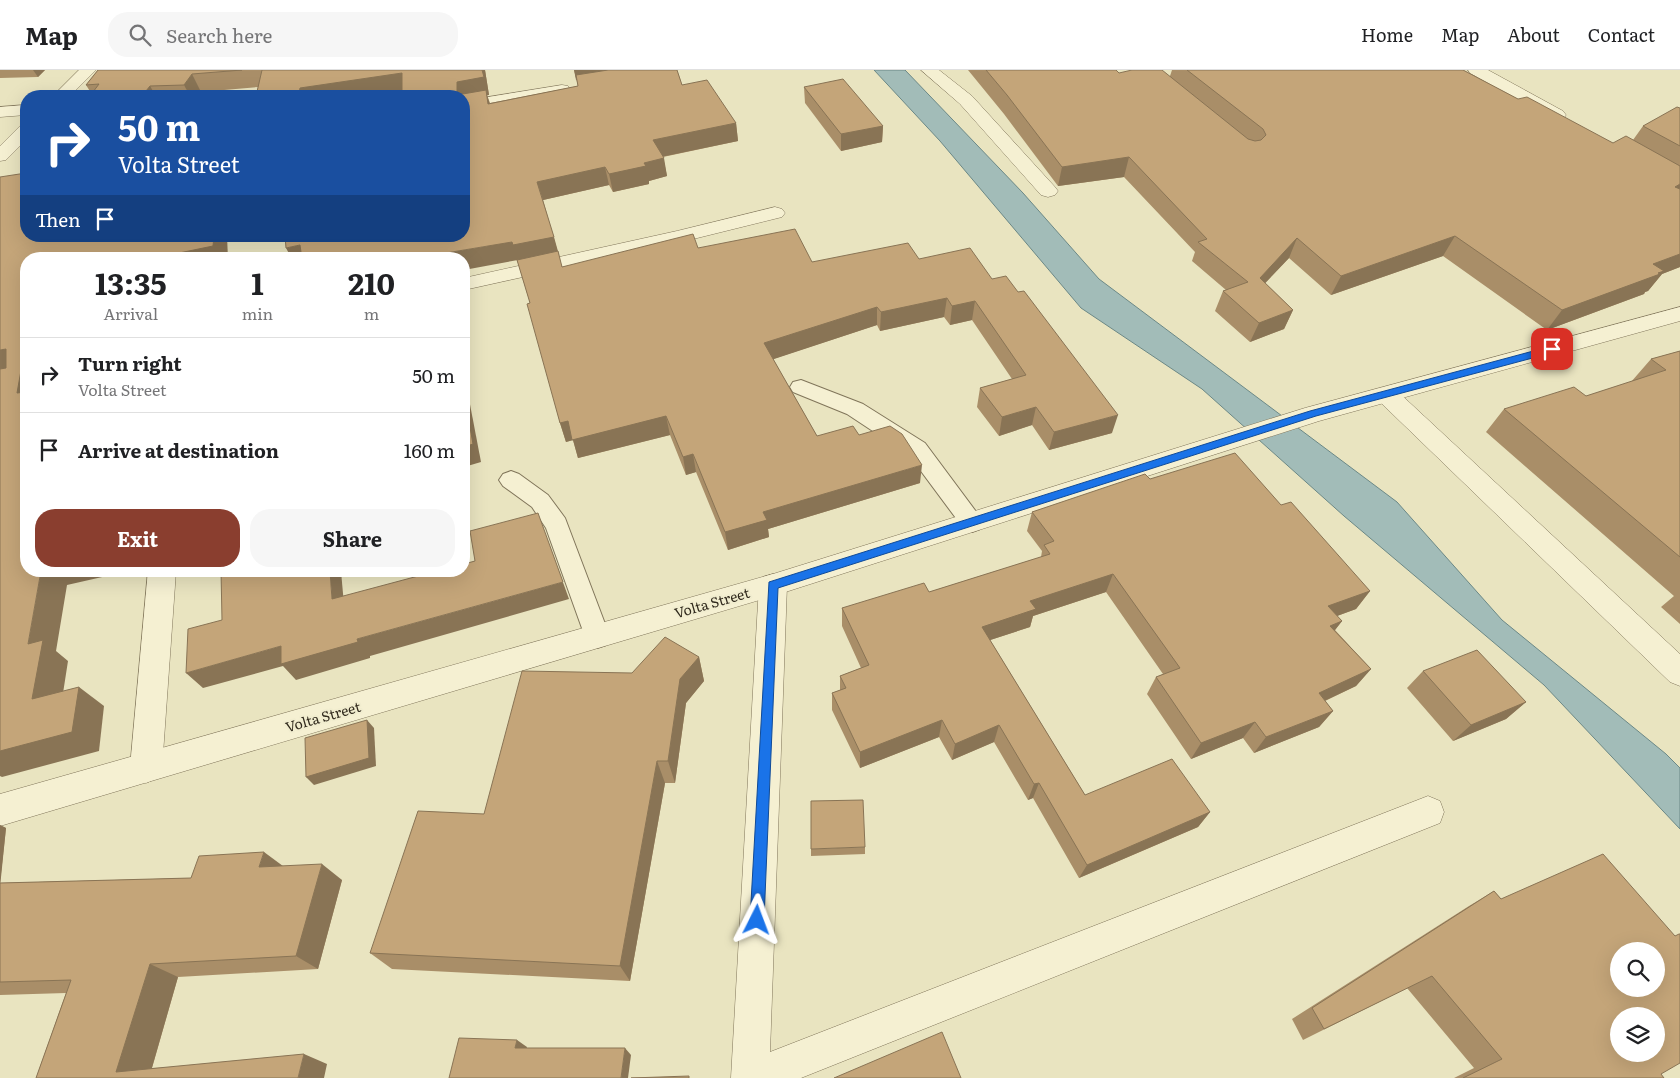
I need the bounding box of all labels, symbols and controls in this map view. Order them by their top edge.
search box [108,12,458,57]
text: Map [25,17,78,52]
icon: search [126,21,154,49]
text: Search here [166,21,272,49]
text: Home [1361,21,1413,48]
text: Map [1441,21,1479,48]
text: About [1507,21,1560,48]
text: Contact [1588,21,1655,48]
text: 50 m [118,100,201,152]
icon: right [35,110,100,175]
text: Volta Street [118,147,240,180]
text: Then [35,205,81,233]
icon: arrive [91,205,119,233]
text: 13:35 [95,260,167,304]
text: 1 [251,260,264,304]
text: 210 [348,260,395,304]
text: Arrival [103,301,158,325]
text: min [242,301,273,325]
text: m [364,301,379,325]
pin [1531,328,1573,370]
icon: arrive [1538,335,1566,363]
text: Turn right [78,349,182,377]
icon: right [35,361,63,389]
text: 50 m [412,361,455,389]
text: Volta Street [78,377,166,401]
icon: arrive [35,436,63,464]
text: Arrive at destination [78,436,279,464]
text: 160 m [404,436,455,464]
button: Exit [35,509,240,567]
button: Share [250,509,455,567]
street label: Volta Street [672,582,752,622]
street label: Volta Street [283,696,363,736]
position arrow [730,893,782,945]
map controls [1610,942,1665,1062]
button: search [1610,942,1665,997]
button: layers [1610,1007,1665,1062]

